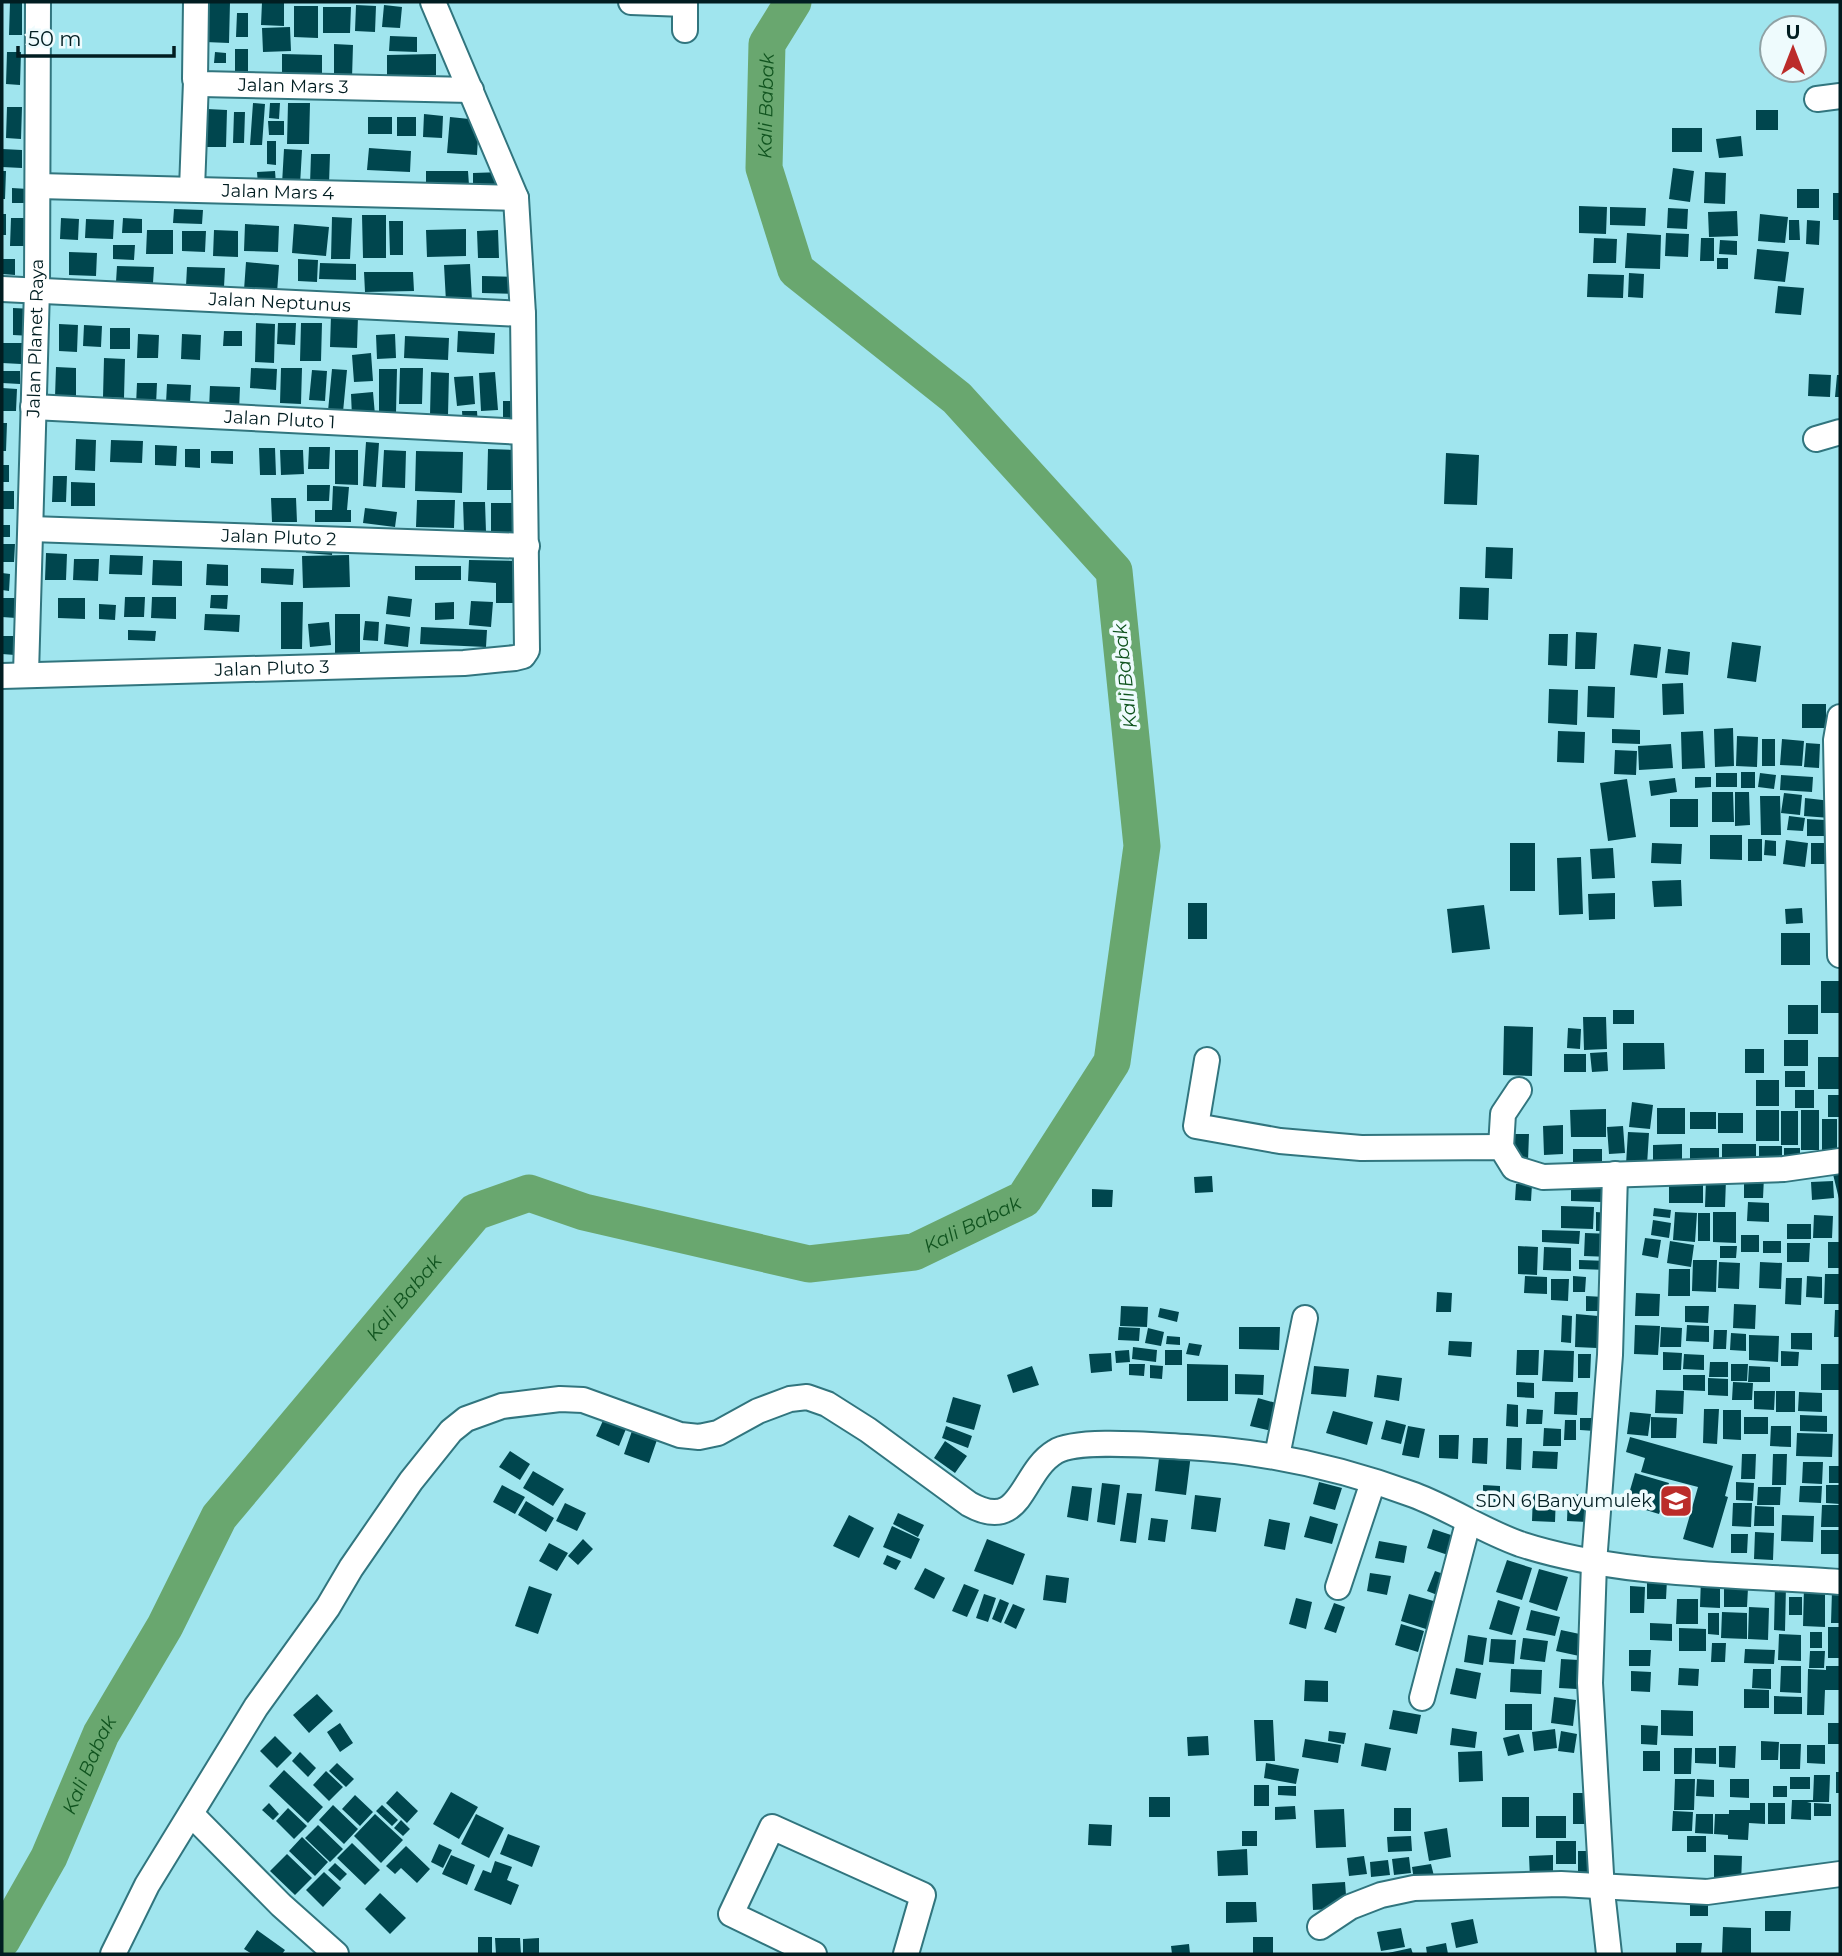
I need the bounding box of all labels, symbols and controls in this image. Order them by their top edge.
scale bar [18,14,173,58]
north arrow [1758,14,1828,84]
text: U [1786,21,1800,44]
text: 50 m [28,26,82,51]
water label: Kali Babak [753,52,778,159]
street label: Jalan Mars 3 [237,74,349,98]
street label: Jalan Mars 4 [220,180,335,204]
street label: Jalan Planet Raya [22,259,48,419]
street label: Jalan Neptunus [207,288,351,317]
street label: Jalan Pluto 1 [222,406,336,433]
street label: Jalan Pluto 2 [220,524,337,550]
water label: Kali Babak [1108,622,1142,730]
street label: Jalan Pluto 3 [213,656,330,681]
water label: Kali Babak [920,1190,1025,1257]
water label: Kali Babak [361,1249,447,1345]
school or university icon: SDN 6 Banyumulek [1657,1482,1695,1520]
place label: SDN 6 Banyumulek [1475,1490,1652,1512]
water label: Kali Babak [57,1710,121,1817]

